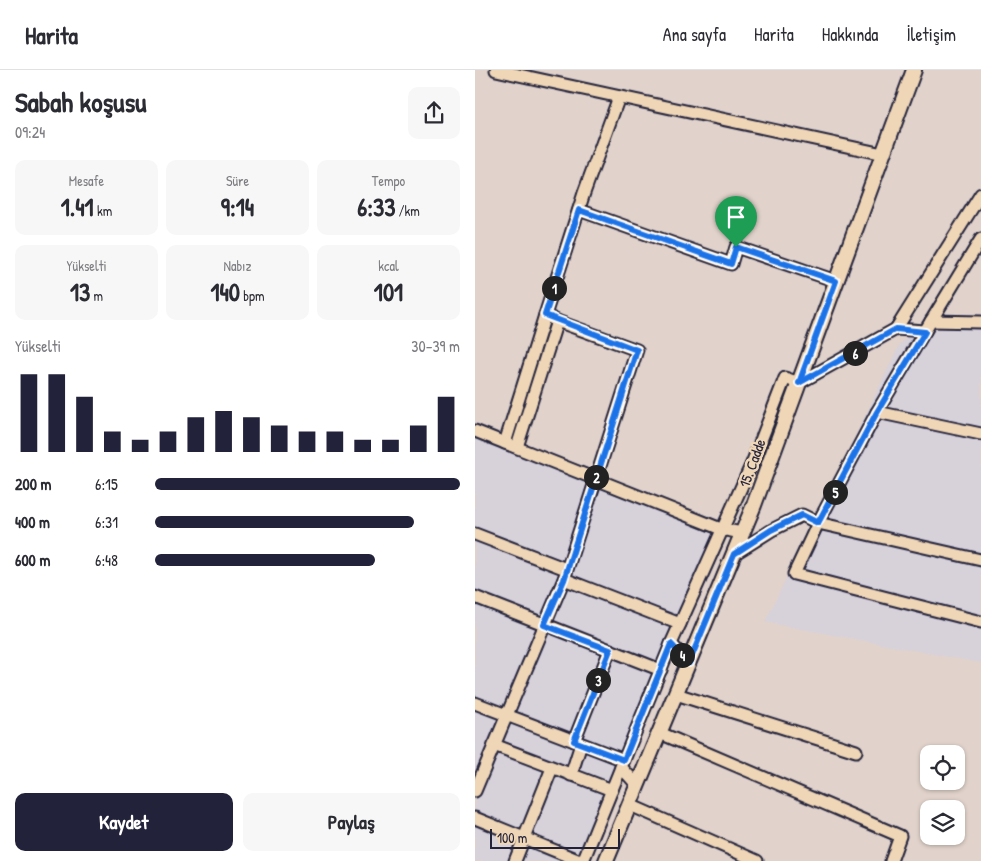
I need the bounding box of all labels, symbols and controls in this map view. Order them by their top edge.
text: Harita [25,19,78,51]
text: Ana sayfa [663,22,726,47]
text: Harita [754,22,794,47]
text: Hakkında [822,22,878,47]
text: İletişim [906,22,956,47]
text: Sabah koşusu [15,83,146,121]
button: share [408,87,460,139]
text: 09:24 [15,121,45,143]
text: Mesafe [69,171,104,190]
text: Süre [226,171,249,190]
text: Tempo [372,171,405,190]
text: 1.41 [61,190,94,224]
text: 9:14 [221,190,254,224]
text: 6:33 [357,190,395,224]
pin [715,196,757,247]
text: km [94,201,112,220]
text: /km [395,201,420,220]
icon: arrive [722,203,750,231]
text: Yükselti [66,256,107,275]
text: Nabız [224,256,251,275]
text: kcal [378,256,399,275]
text: 13 [70,275,90,309]
text: 140 [210,275,240,309]
text: 101 [374,275,403,309]
pin: 1 [541,276,567,300]
text: 1 [552,279,557,298]
text: m [90,286,103,305]
text: bpm [240,286,265,305]
text: Yükselti [15,335,61,357]
text: 30–39 m [411,335,460,357]
pin: 6 [843,340,867,366]
text: 6 [853,344,858,363]
street label: 15. Cadde [734,436,770,490]
pin: 2 [583,464,609,490]
text: 2 [593,468,600,487]
text: 200 m [15,473,51,495]
text: 6:15 [95,473,118,495]
pin: 5 [823,480,847,504]
text: 5 [833,483,838,502]
text: 400 m [15,511,50,533]
text: 6:31 [95,511,118,533]
text: 600 m [15,549,50,571]
text: 6:48 [95,549,118,571]
pin: 4 [669,642,695,668]
text: 4 [680,646,685,665]
pin: 3 [585,668,611,692]
text: 3 [595,671,602,690]
map controls [920,745,965,845]
button: locate [920,745,965,790]
button: Kaydet [15,793,233,851]
button: Paylaş [243,793,460,851]
button: layers [920,800,965,845]
scale bar [490,826,620,849]
text: 100 m [497,828,527,847]

